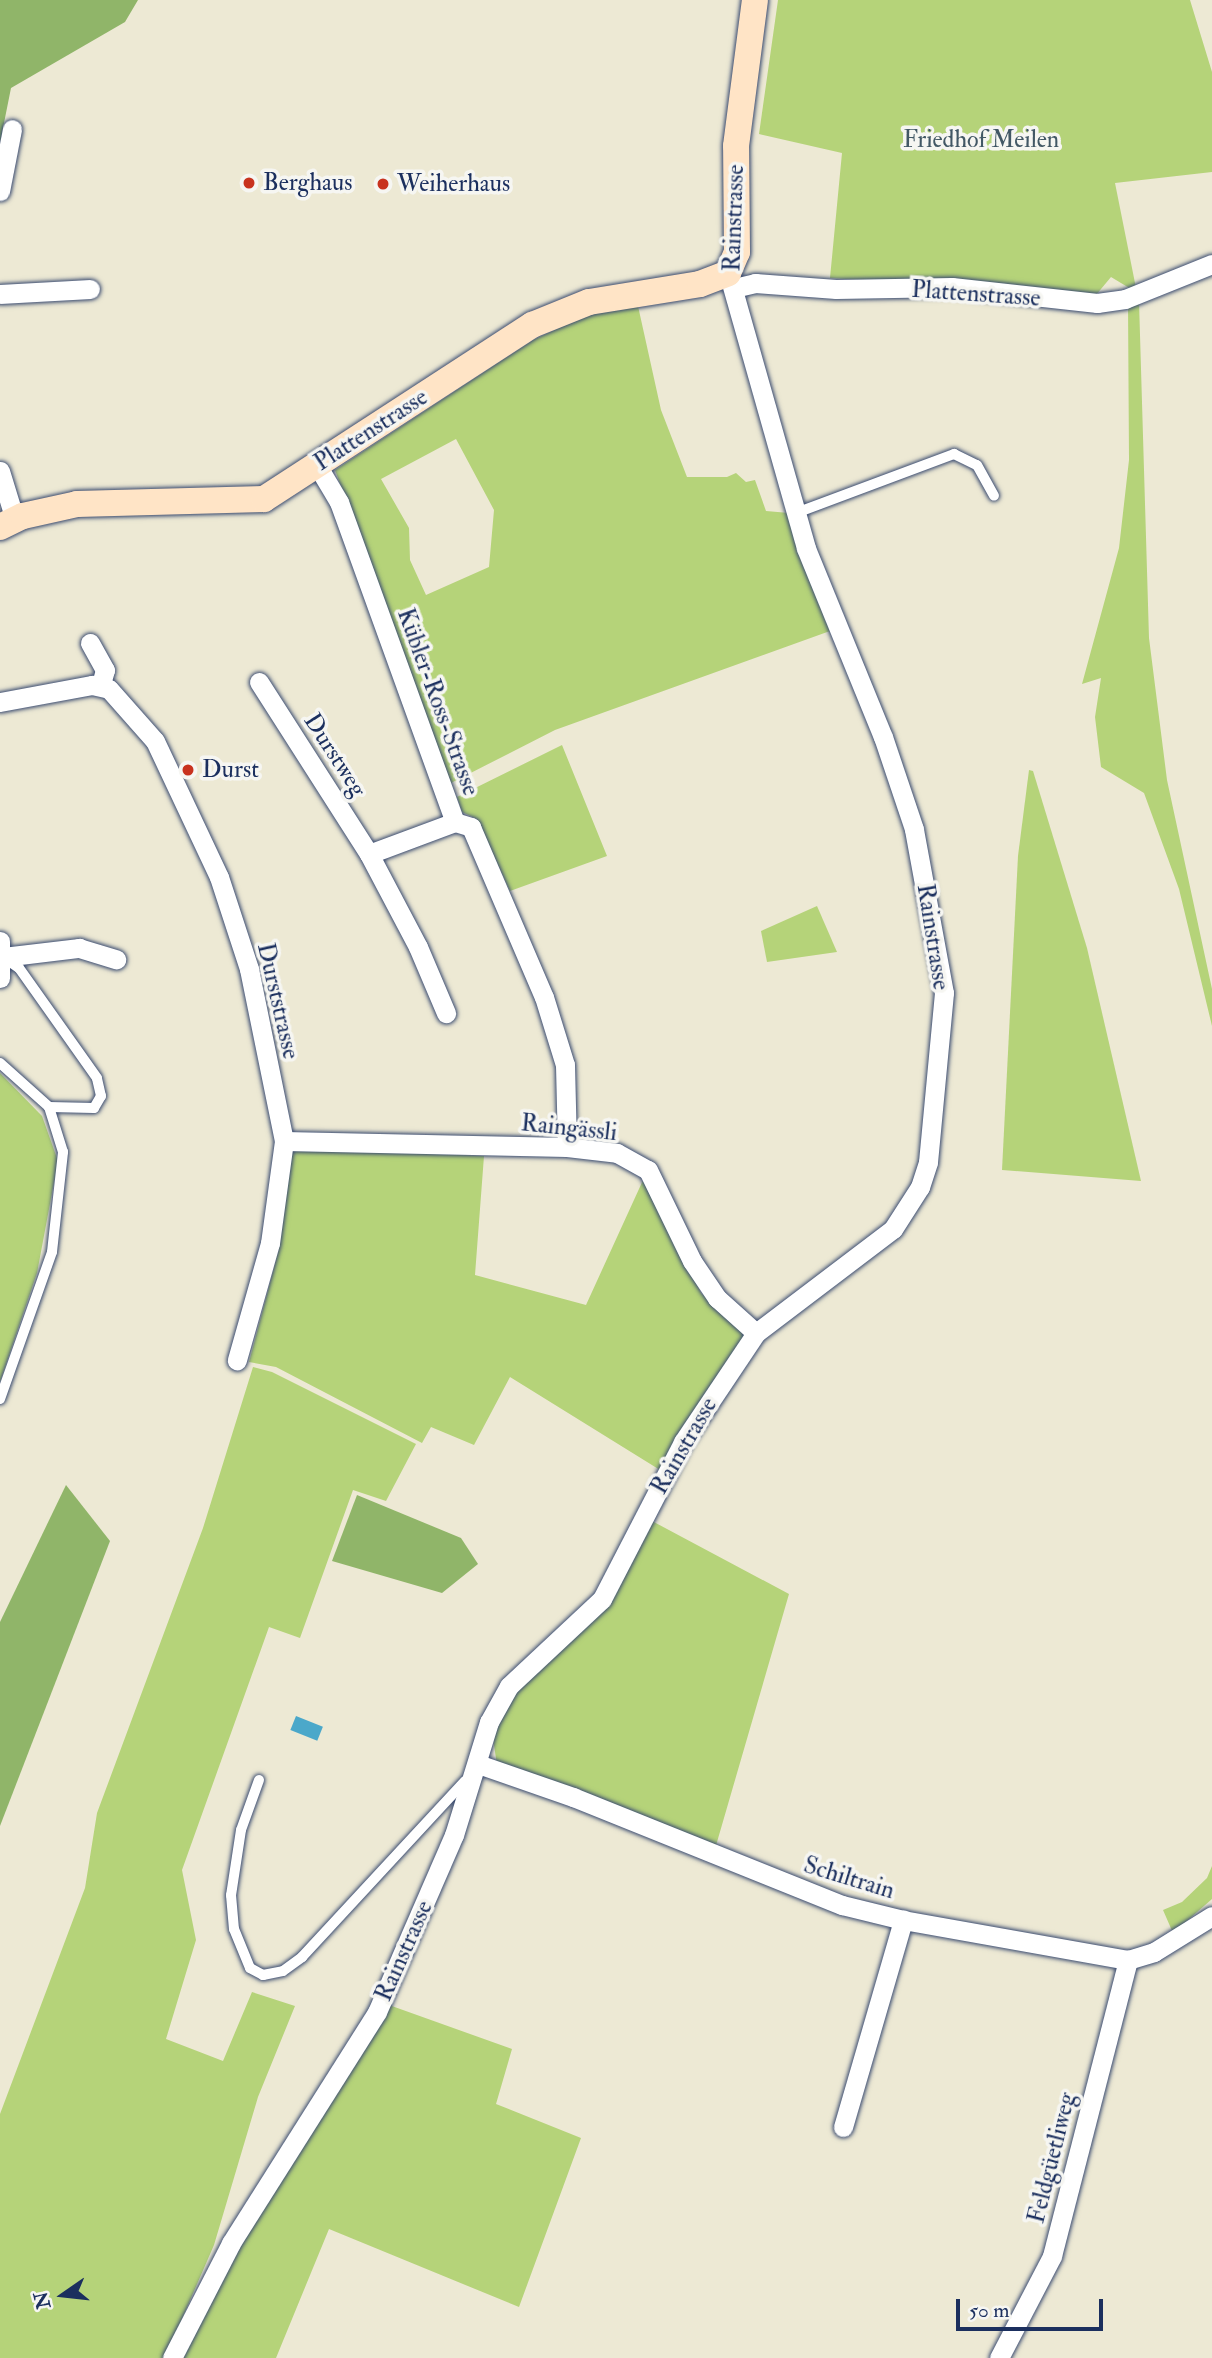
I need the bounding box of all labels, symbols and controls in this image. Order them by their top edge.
park label: Friedhof Meilen [903,126,1059,154]
street label: Rainstrasse [718,164,750,272]
place label: Berghaus [263,169,353,197]
place label: Weiherhaus [397,170,510,198]
marker: Berghaus [241,175,257,191]
marker: Weiherhaus [375,176,391,192]
street label: Plattenstrasse [910,275,1042,313]
street label: Plattenstrasse [309,383,433,477]
street label: Kübler-Ross-Strasse [391,605,485,799]
street label: Durstweg [297,708,373,802]
place label: Durst [202,756,259,784]
marker: Durst [180,762,196,778]
street label: Rainstrasse [910,882,956,992]
street label: Durststrasse [251,940,305,1062]
street label: Raingässli [520,1109,618,1147]
street label: Rainstrasse [645,1392,723,1500]
street label: Schiltrain [800,1851,898,1905]
street label: Rainstrasse [369,1896,439,2006]
street label: Feldgüetliweg [1022,2090,1082,2226]
north arrow [28,2260,98,2330]
scale bar [960,2284,1107,2328]
text: N [29,2289,56,2311]
text: 50 m [969,2297,1010,2324]

